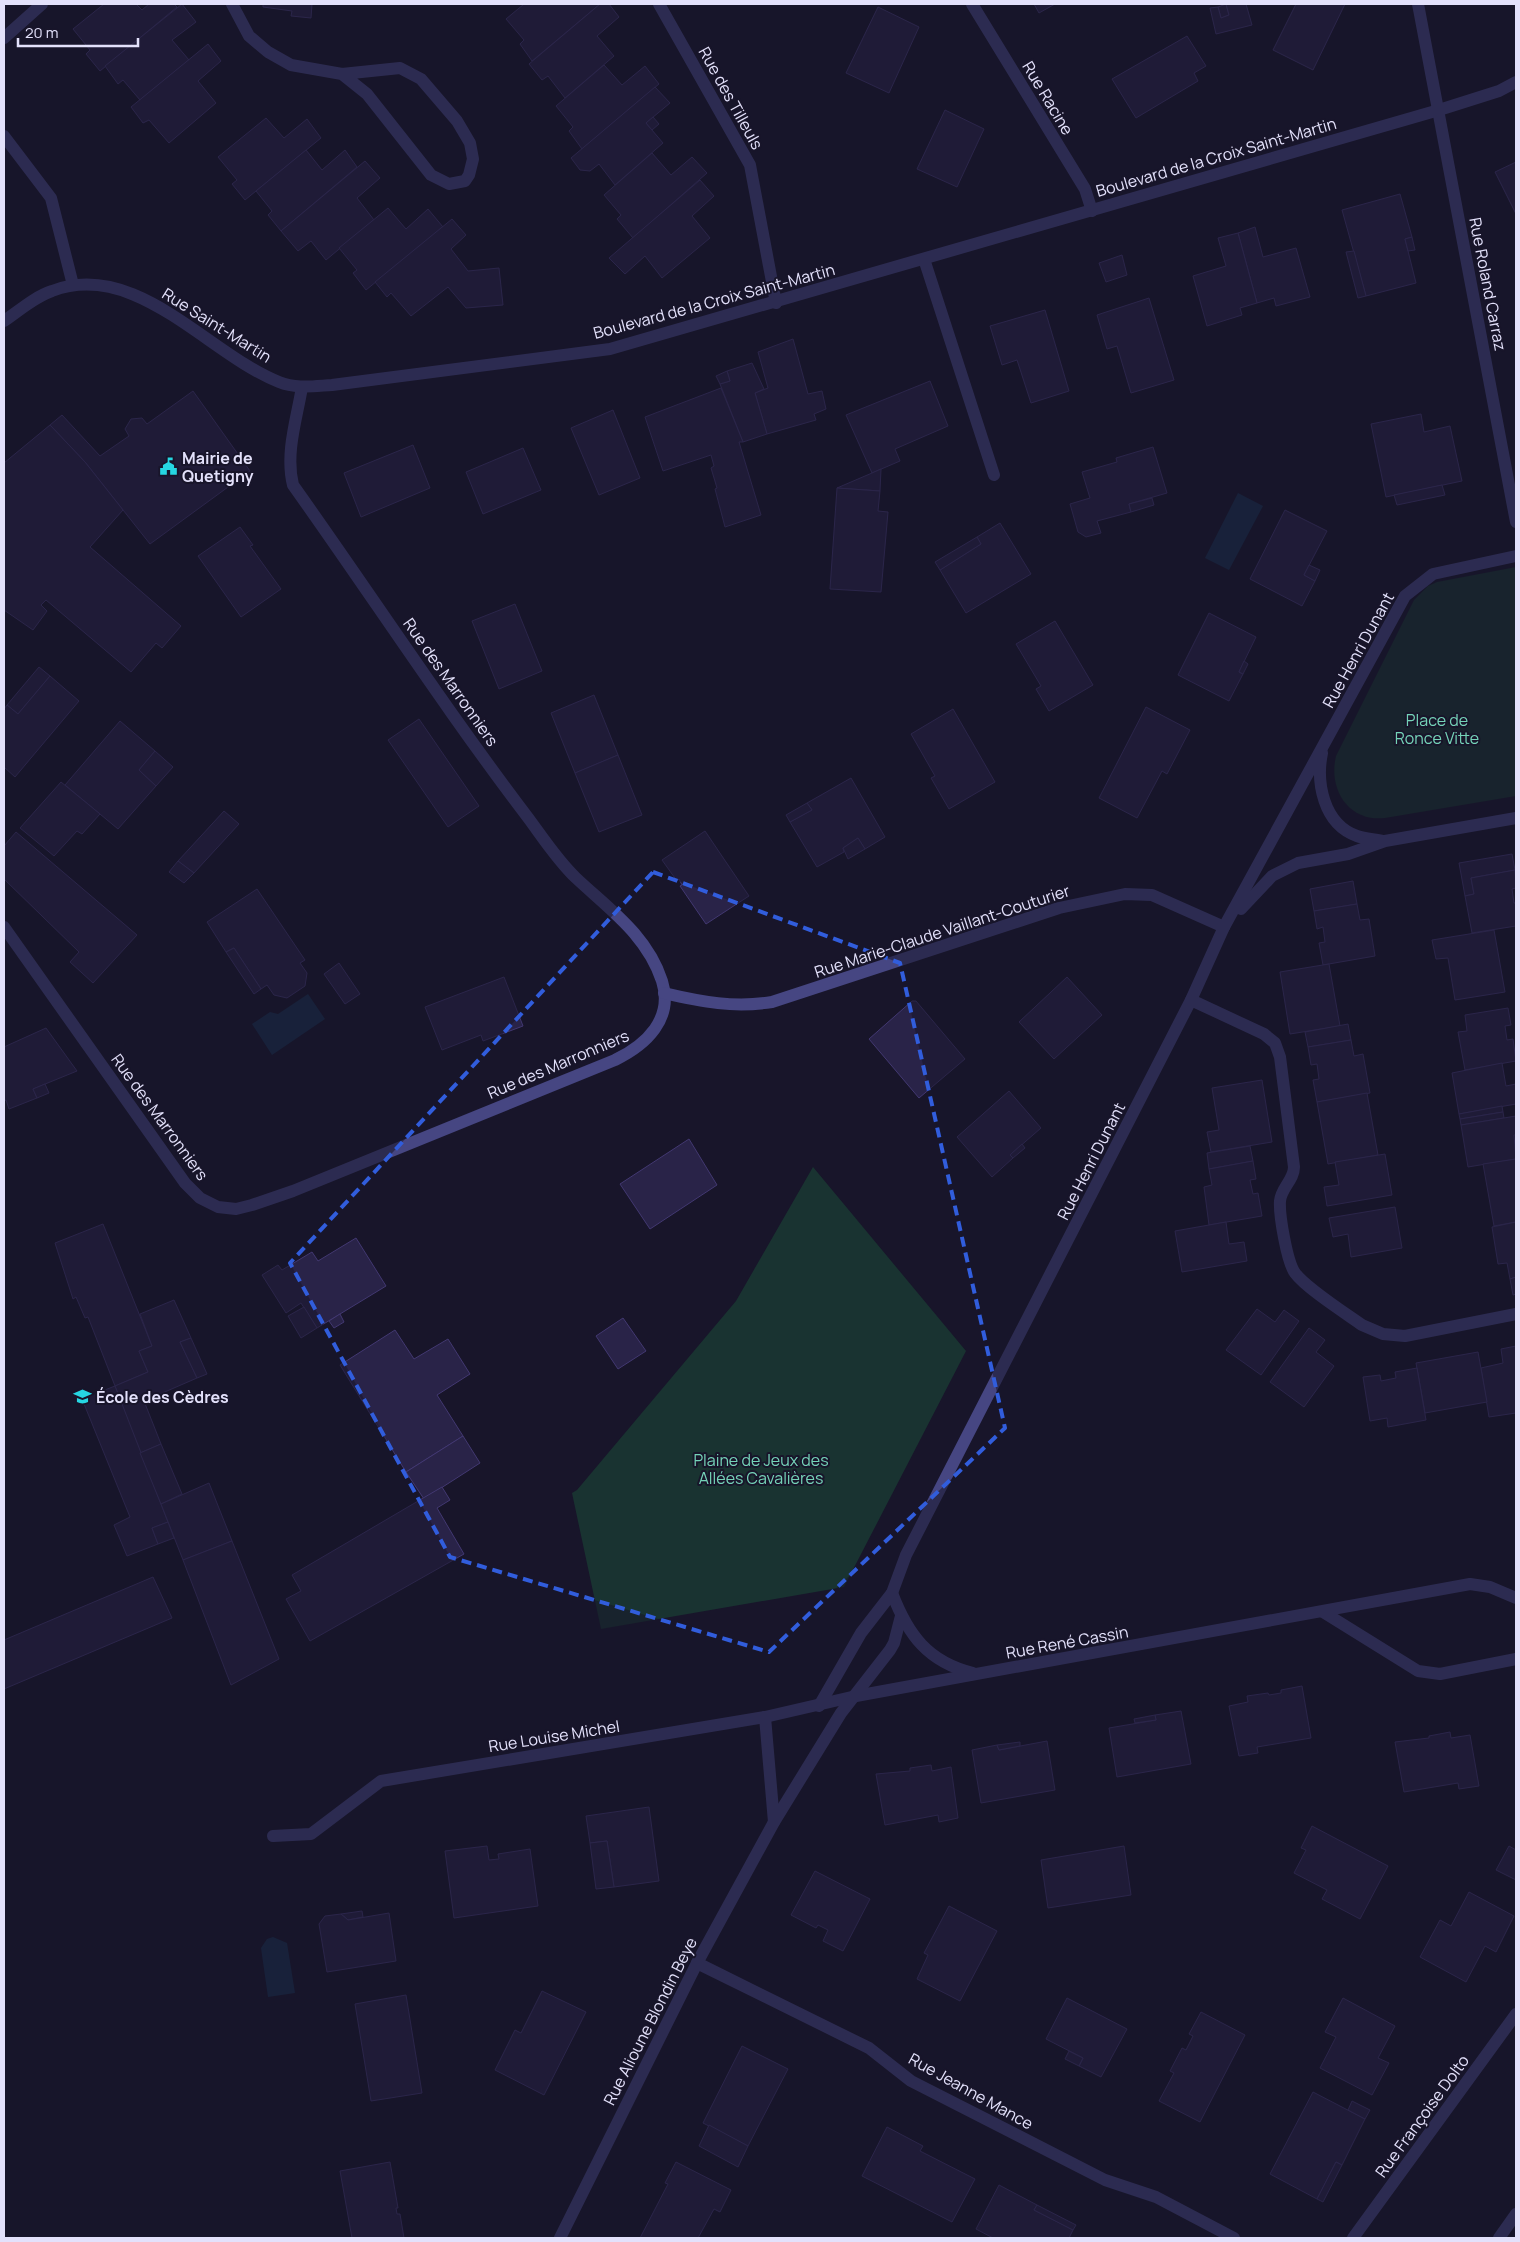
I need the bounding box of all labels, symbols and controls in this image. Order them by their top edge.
scale bar [18,15,138,47]
text: 20 m [25,22,58,43]
street label: Rue des Tilleuls [694,43,768,153]
street label: Rue Racine [1017,57,1079,139]
street label: Boulevard de la Croix Saint-Martin [1093,112,1339,202]
street label: Rue Roland Carraz [1464,215,1512,353]
street label: Boulevard de la Croix Saint-Martin [591,258,837,344]
street label: Rue Saint-Martin [158,283,276,367]
place label: Mairie de Quetigny [182,447,254,487]
public building icon: Mairie de Quetigny [158,457,178,477]
street label: Rue Henri Dunant [1317,588,1399,712]
street label: Rue des Marronniers [398,614,504,750]
park label: Place de Ronce Vitte [1395,709,1479,749]
street label: Rue Marie-Claude Vaillant-Couturier [812,879,1073,983]
street label: Rue des Marronniers [484,1024,632,1104]
street label: Rue des Marronniers [107,1049,213,1185]
street label: Rue Henri Dunant [1052,1099,1130,1223]
place label: École des Cèdres [96,1386,229,1408]
school or university icon: École des Cèdres [72,1387,92,1407]
park label: Plaine de Jeux des Allées Cavalières [693,1449,829,1489]
street label: Rue René Cassin [1004,1620,1130,1664]
street label: Rue Louise Michel [487,1715,621,1757]
street label: Rue Alioune Blondin Beye [598,1933,702,2109]
street label: Rue Jeanne Mance [905,2048,1037,2134]
street label: Rue Françoise Dolto [1370,2050,1474,2182]

